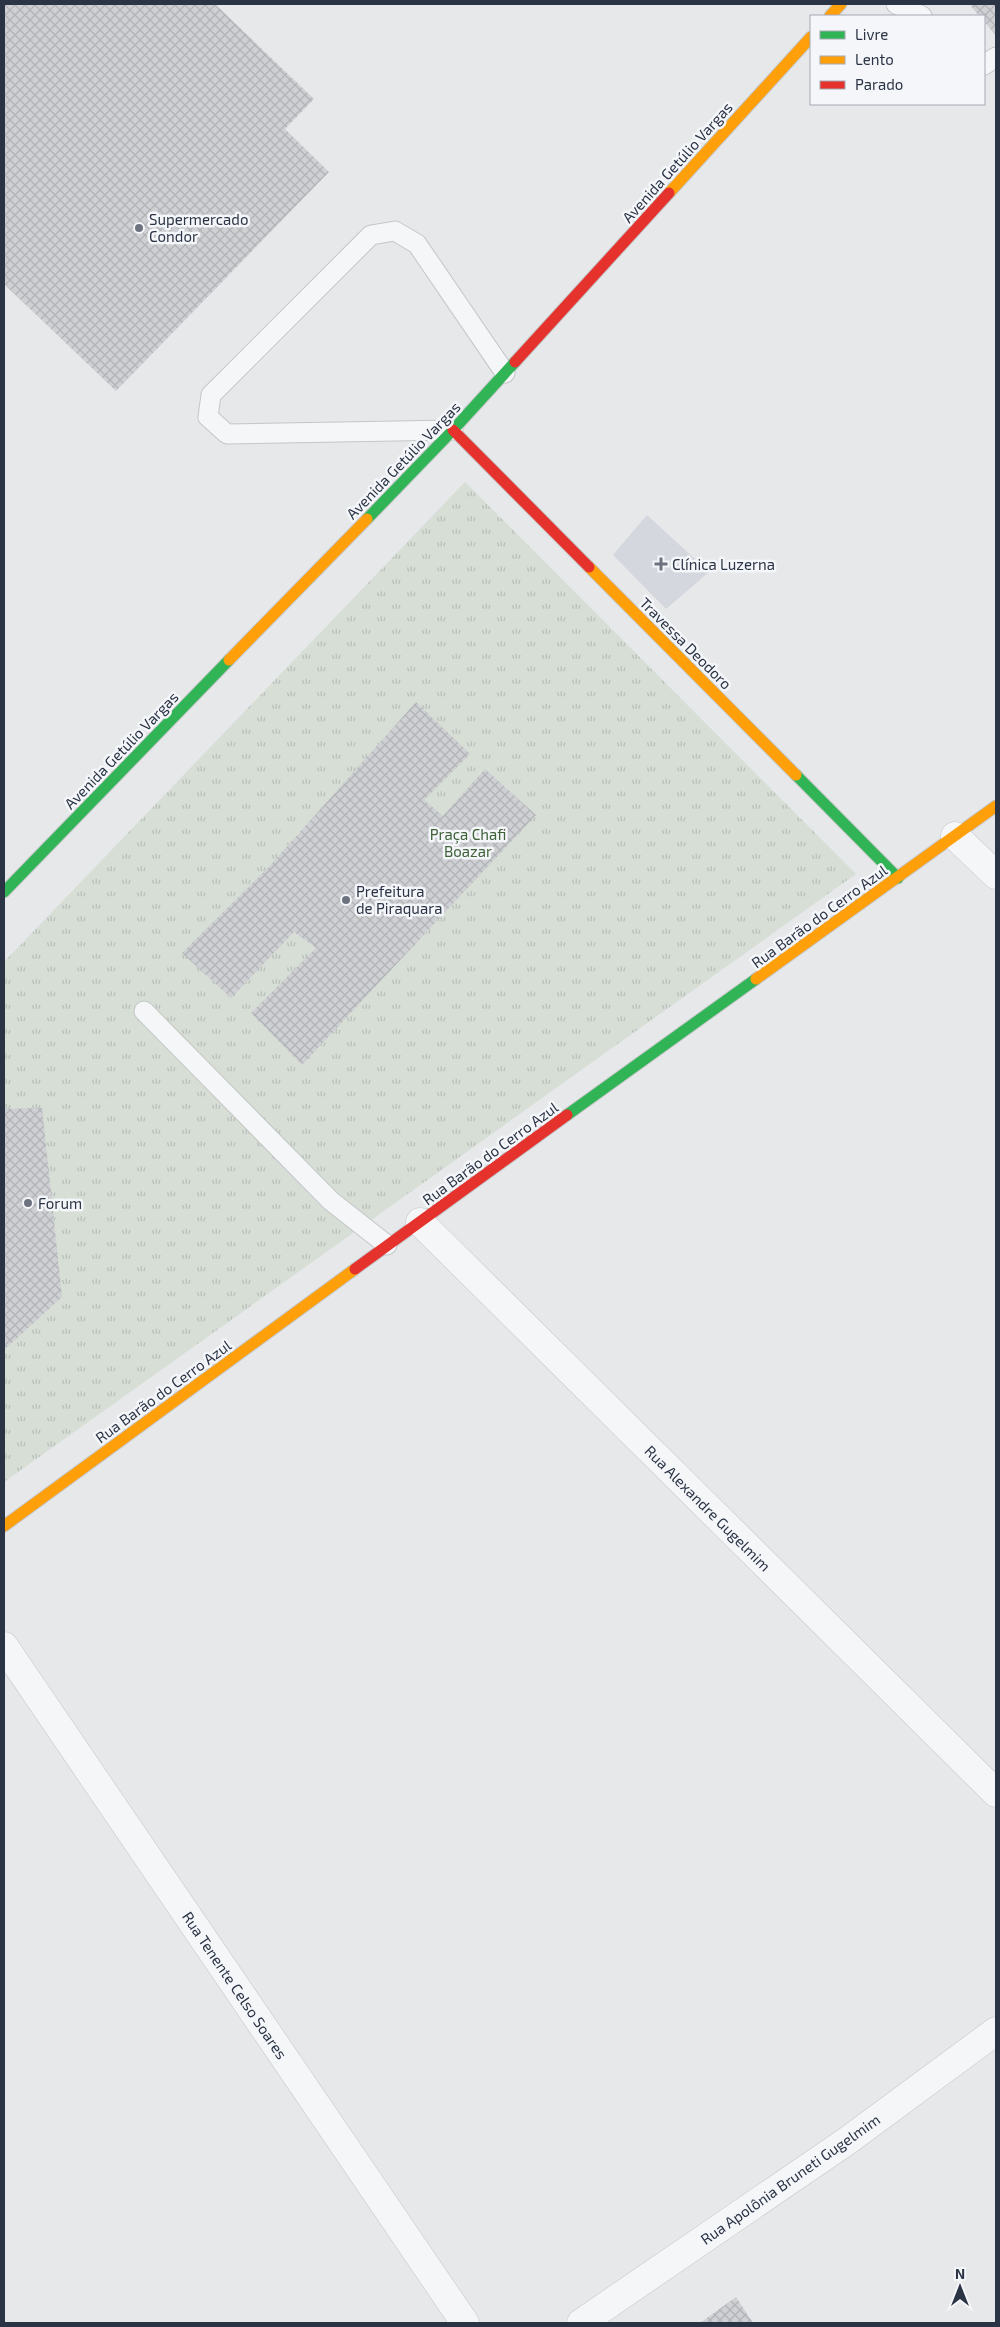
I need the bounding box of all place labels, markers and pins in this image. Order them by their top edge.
place label: Supermercado Condor [149,210,248,245]
marker: Supermercado Condor [133,222,145,234]
place label: Clínica Luzerna [672,555,775,573]
marker: Clínica Luzerna [654,557,668,571]
place label: Prefeitura de Piraquara [356,882,442,917]
marker: Prefeitura de Piraquara [340,894,352,906]
place label: Forum [38,1194,82,1212]
marker: Forum [22,1197,34,1209]

